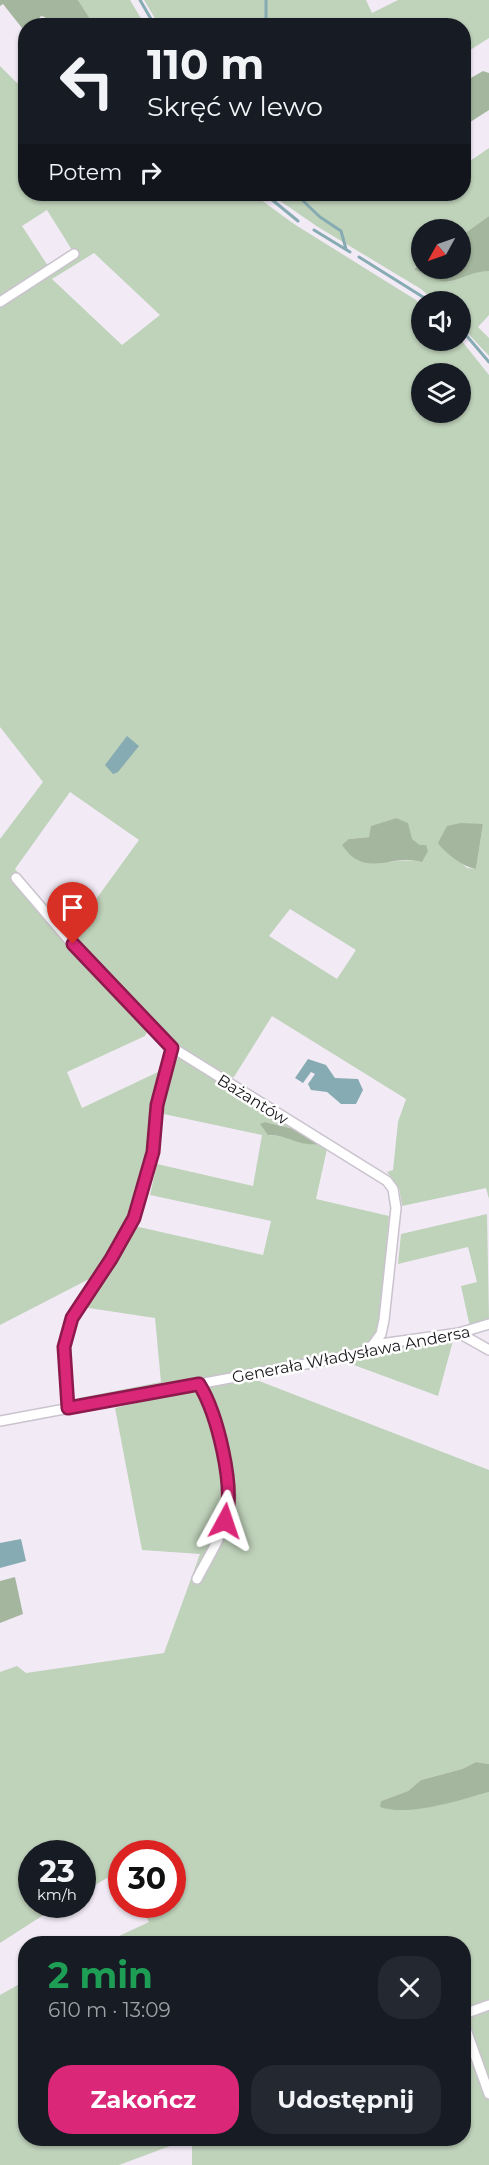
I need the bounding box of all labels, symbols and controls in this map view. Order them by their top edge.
text: 110 m [147,38,264,90]
icon: left [48,42,126,120]
text: Skręć w lewo [147,90,323,123]
icon: right [134,156,167,189]
text: Potem [48,159,122,186]
north arrow [411,219,471,279]
map controls [411,219,471,423]
button: sound [411,291,471,351]
button: layers [411,363,471,423]
pin [47,882,98,944]
icon: arrive [56,891,89,924]
street label: Bażantów [214,1070,292,1129]
street label: Generała Władysława Andersa [230,1322,472,1387]
position arrow [193,1489,257,1553]
speed limit sign: 30 [108,1840,186,1918]
text: 23 [39,1853,75,1890]
text: km/h [37,1885,77,1904]
text: 2 min [48,1953,153,1997]
button: close [378,1956,441,2019]
text: 610 m · 13:09 [48,1998,171,2022]
button: Zakończ [48,2065,239,2134]
button: Udostępnij [251,2065,441,2134]

